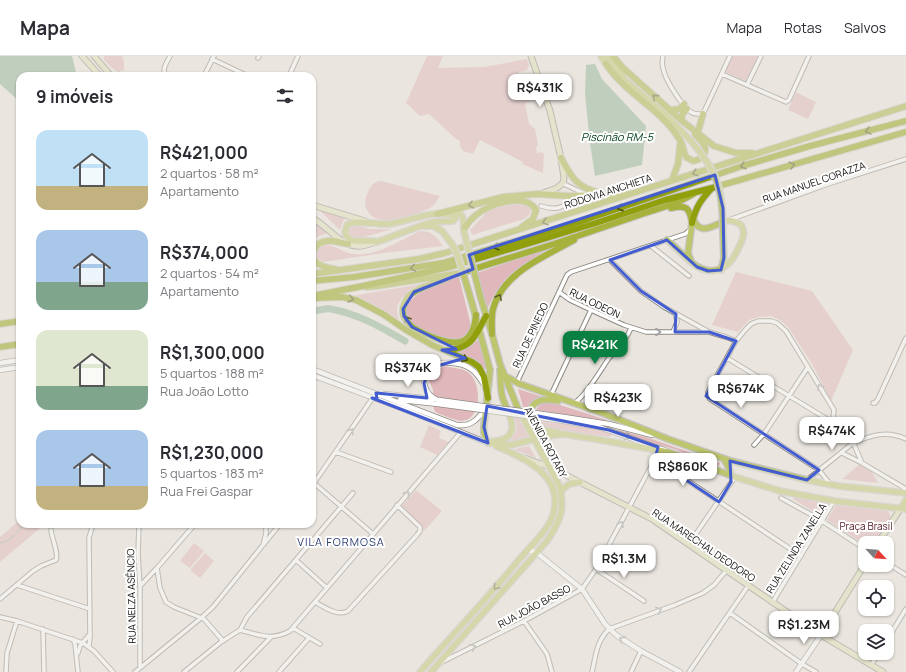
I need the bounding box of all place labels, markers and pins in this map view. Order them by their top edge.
pin: R$431K [507,74,573,108]
pin: R$421K [562,331,628,365]
pin: R$374K [375,354,441,388]
pin: R$674K [708,375,774,409]
pin: R$423K [585,384,651,418]
pin: R$474K [799,417,865,451]
pin: R$860K [650,453,716,487]
pin: R$1.3M [591,545,657,579]
pin: R$1.23M [767,611,841,645]

